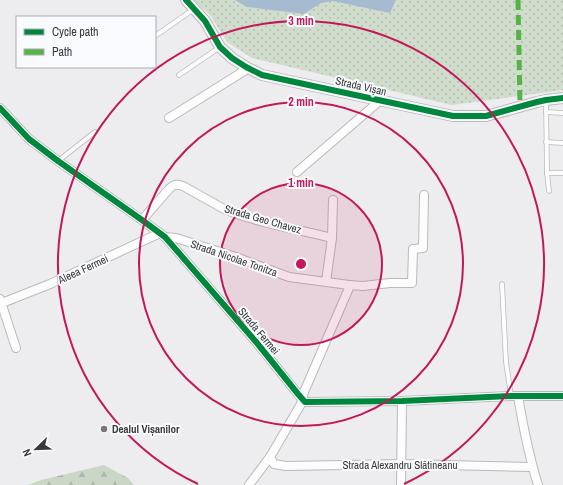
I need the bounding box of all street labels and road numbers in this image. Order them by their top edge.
street label: Strada Vișan [334,73,388,99]
street label: Strada Geo Chavez [223,201,303,237]
street label: Strada Nicolae Tonitza [189,237,279,279]
street label: Aleea Fermei [55,251,110,287]
street label: Strada Fermei [235,305,283,357]
street label: Strada Alexandru Slătineanu [343,458,457,472]

